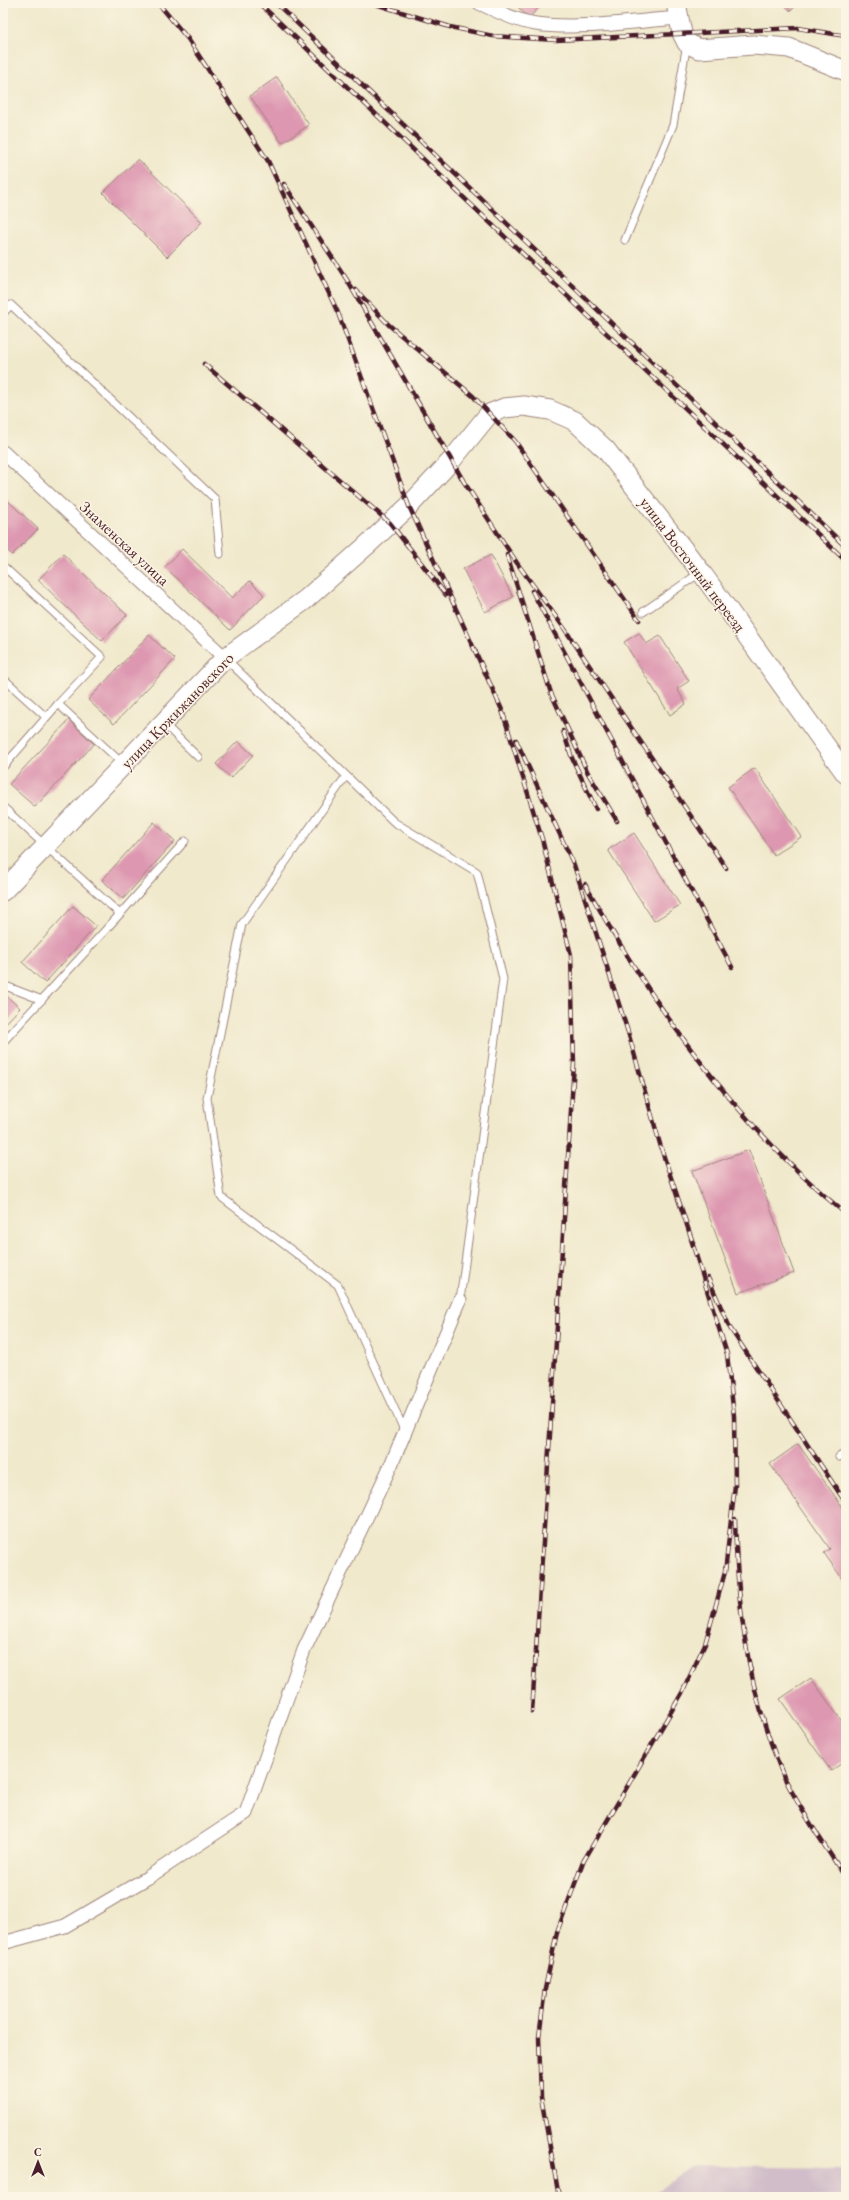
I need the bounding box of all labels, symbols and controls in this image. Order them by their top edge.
street label: улица Восточный переезд [635,493,751,637]
street label: Знаменская улица [75,496,174,591]
street label: улица Кржижановского [116,648,239,773]
north arrow [18,2142,58,2182]
text: С [34,2145,42,2159]

